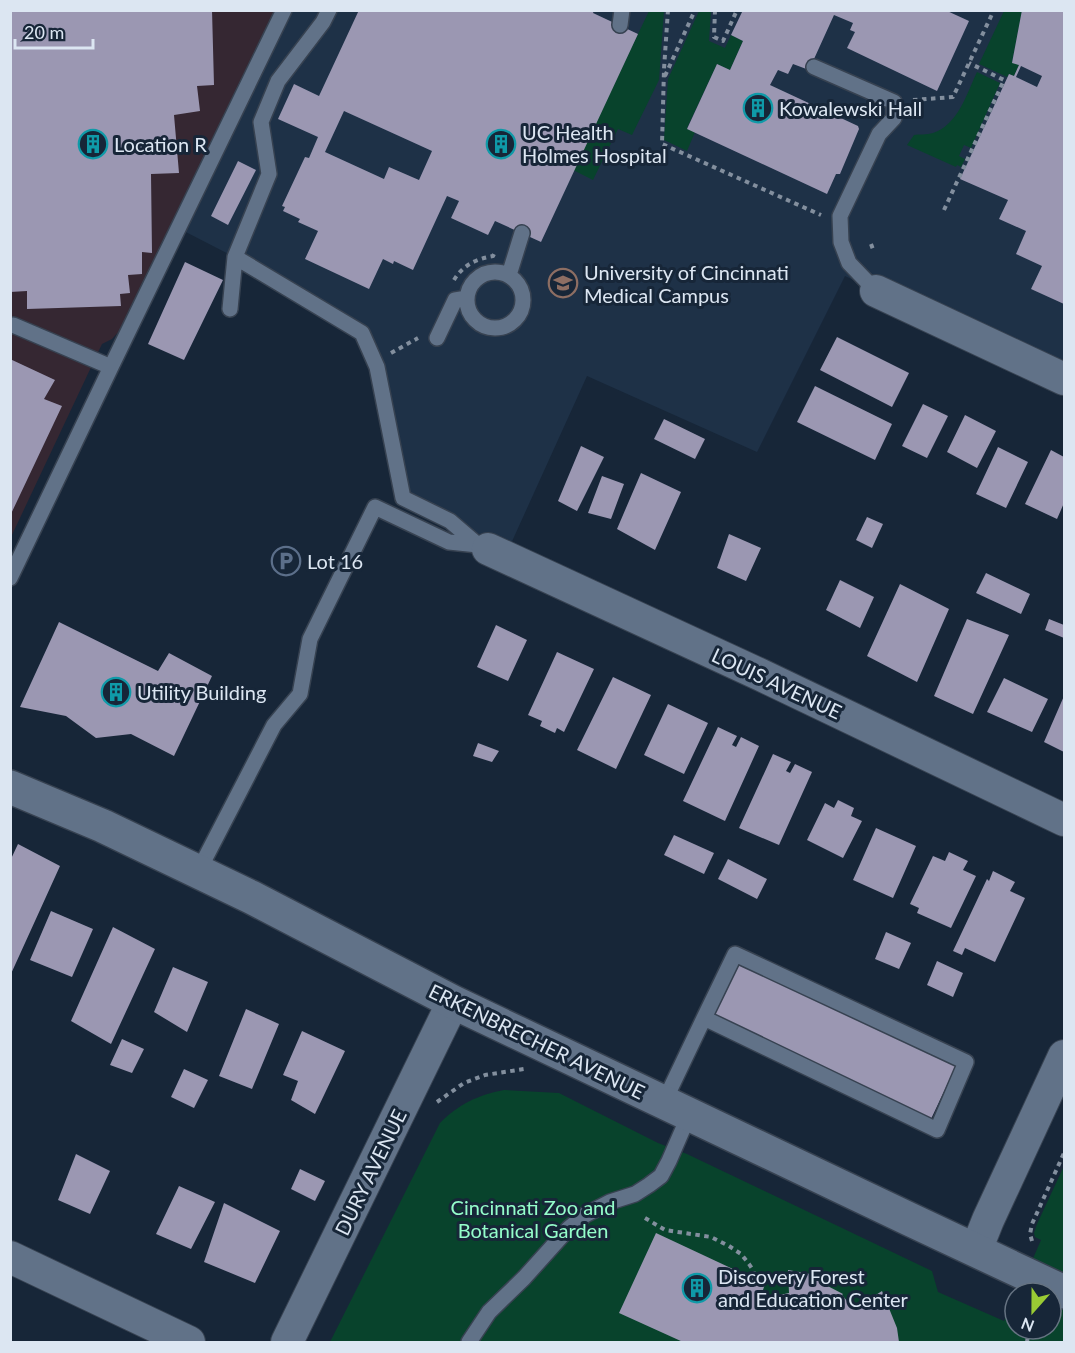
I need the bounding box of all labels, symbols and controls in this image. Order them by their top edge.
scale bar [15,12,93,50]
text: 20 m [24,21,64,43]
building icon: Kowalewski Hall [742,92,774,124]
place label: Kowalewski Hall [779,96,922,120]
place label: UC Health Holmes Hospital [522,120,667,167]
building icon: Location R [77,128,109,160]
building icon: UC Health Holmes Hospital [485,128,517,160]
place label: Location R [114,132,207,156]
place label: University of Cincinnati Medical Campus [584,260,789,307]
school or university icon: University of Cincinnati Medical Campus [547,267,579,299]
parking icon: Lot 16 [270,545,302,577]
place label: Lot 16 [307,549,363,573]
street label: LOUIS AVENUE [708,642,846,724]
building icon: Utility Building [100,676,132,708]
place label: Utility Building [137,680,266,704]
street label: ERKENBRECHER AVENUE [425,978,649,1104]
street label: DURY AVENUE [329,1105,411,1239]
park label: Cincinnati Zoo and Botanical Garden [451,1195,615,1242]
place label: Discovery Forest and Education Center [718,1264,909,1311]
building icon: Discovery Forest and Education Center [681,1272,713,1304]
north arrow [1003,1281,1063,1341]
text: N [1018,1314,1037,1337]

